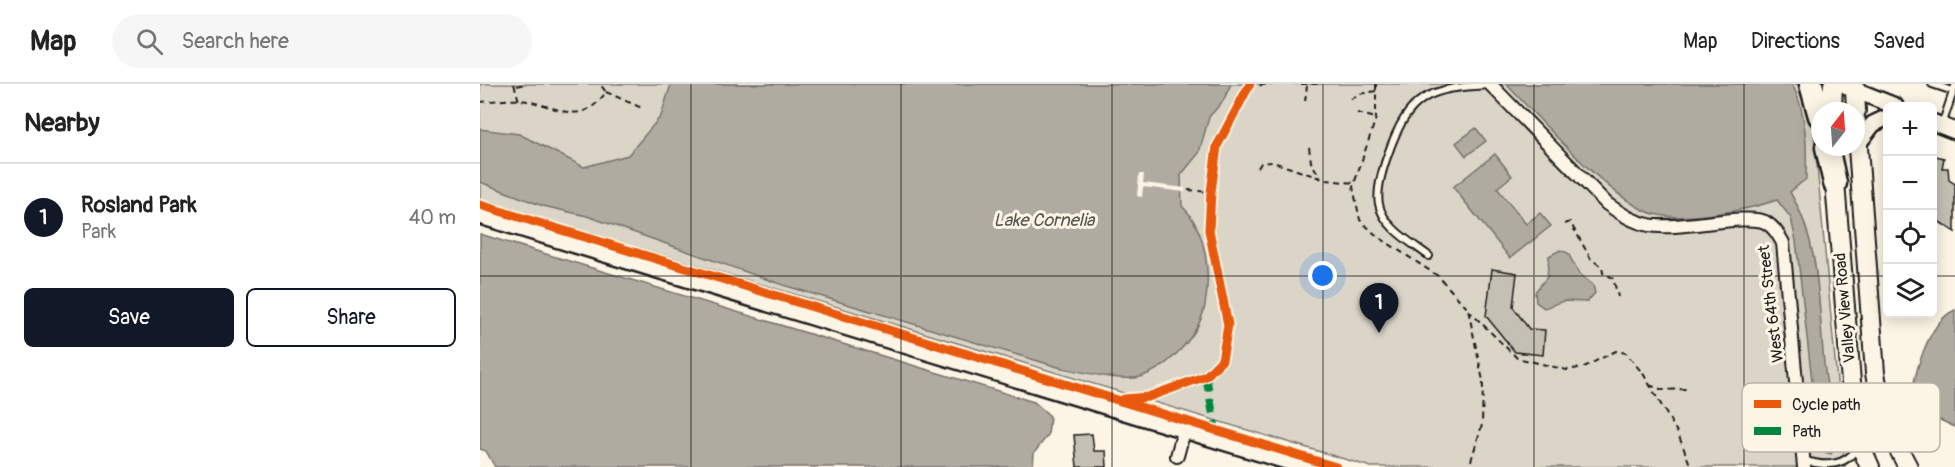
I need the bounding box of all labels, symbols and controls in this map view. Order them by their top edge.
search box [112,14,532,68]
text: Map [30,24,76,59]
icon: search [133,25,166,58]
text: Search here [181,27,289,55]
text: Map [1683,28,1718,55]
text: Directions [1751,28,1840,55]
text: Saved [1873,28,1925,55]
north arrow [1811,102,1865,156]
map controls [1883,102,1937,318]
button: + [1883,102,1937,156]
text: Nearby [24,107,100,139]
button: − [1883,156,1937,210]
text: Rosland Park [81,191,197,219]
text: 1 [40,205,47,230]
text: 40 m [409,205,456,230]
water label: Lake Cornelia [994,209,1096,232]
button: locate [1883,210,1937,264]
text: Park [81,219,116,244]
street label: West 64th Street [1754,244,1788,364]
street label: Valley View Road [1830,252,1860,364]
your location [1308,261,1337,290]
button: layers [1883,264,1937,318]
pin: 1 [1360,284,1398,333]
button: Save [24,288,234,347]
button: Share [246,288,456,347]
legend [1742,383,1940,452]
text: Cycle path [1792,395,1860,415]
text: Path [1792,422,1821,442]

